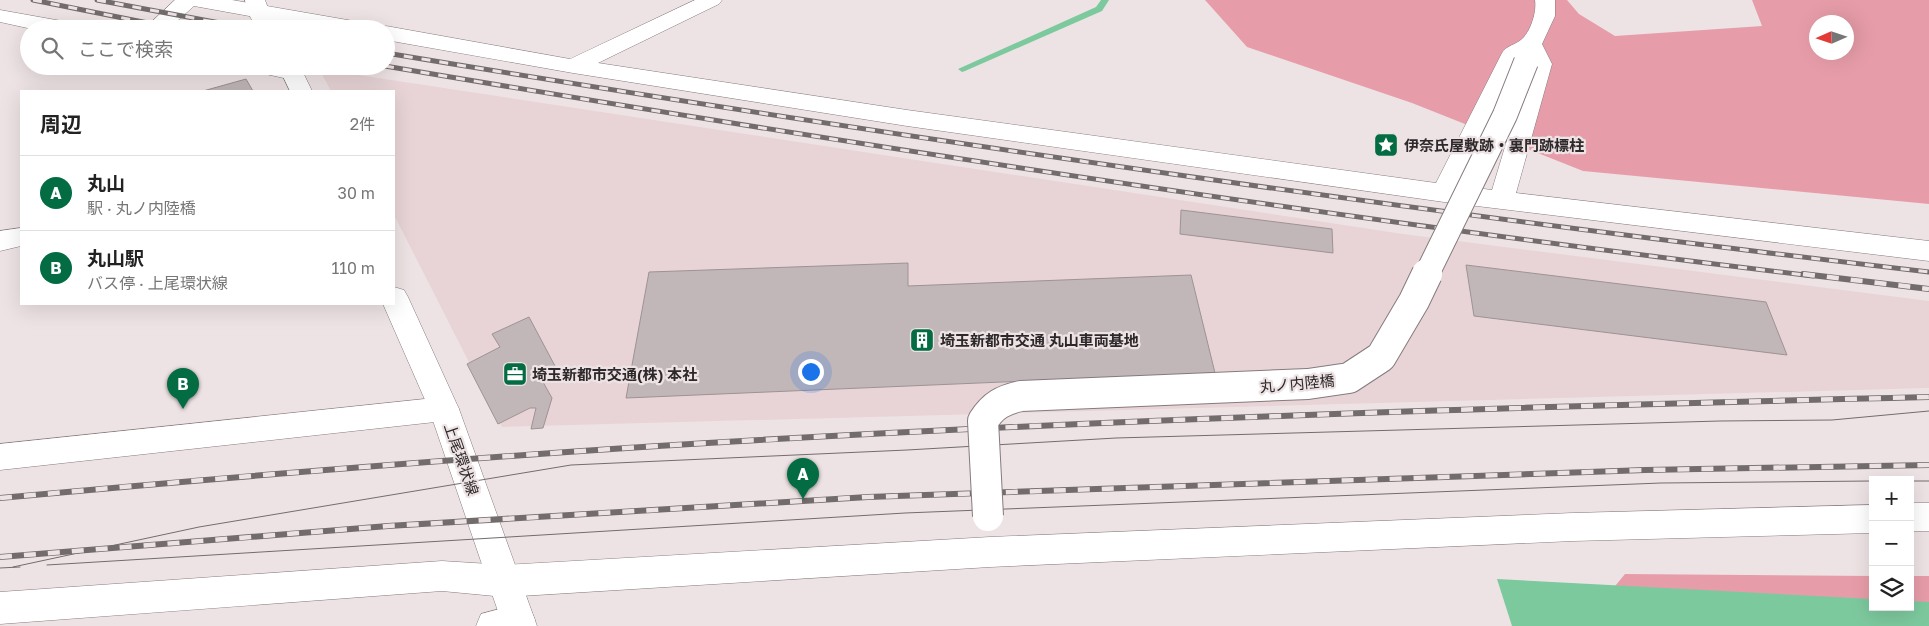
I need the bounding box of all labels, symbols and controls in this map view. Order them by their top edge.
north arrow [1809,15,1854,60]
search box [20,20,395,75]
icon: search [38,34,66,62]
text: ここで検索 [78,37,173,60]
text: 周辺 [40,111,82,137]
text: 2件 [350,114,375,134]
place icon: 伊奈氏屋敷跡・裏門跡標柱 [1373,132,1399,158]
place label: 伊奈氏屋敷跡・裏門跡標柱 [1404,136,1584,154]
text: 丸山 [87,171,125,194]
text: A [50,183,62,203]
text: 30 m [338,183,375,203]
text: 駅 · 丸ノ内陸橋 [87,198,196,218]
text: 丸山駅 [87,246,144,269]
text: B [50,258,62,278]
text: 110 m [331,258,375,278]
text: バス停 · 上尾環状線 [87,273,228,293]
building icon: 埼玉新都市交通 丸山車両基地 [909,327,935,353]
place label: 埼玉新都市交通 丸山車両基地 [940,331,1139,349]
your location [798,359,824,385]
office icon: 埼玉新都市交通(株) 本社 [502,361,528,387]
place label: 埼玉新都市交通(株) 本社 [532,365,697,383]
pin: B [167,368,199,409]
street label: 丸ノ内陸橋 [1259,371,1335,395]
street label: 上尾環状線 [441,421,483,497]
pin: A [787,458,819,499]
map controls [1869,476,1914,611]
button: + [1869,476,1914,521]
button: − [1869,521,1914,566]
button: layers [1869,566,1914,611]

